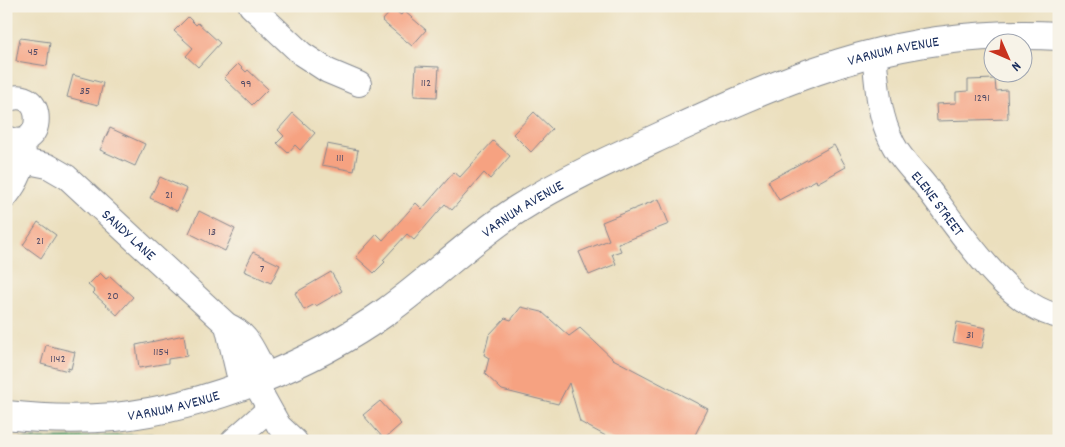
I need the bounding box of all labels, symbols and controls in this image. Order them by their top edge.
street label: VARNUM AVENUE [845,32,941,73]
north arrow [982,32,1032,82]
house number: 45 [28,44,38,61]
text: N [1006,56,1025,75]
house number: 112 [421,75,431,92]
house number: 99 [241,76,252,93]
house number: 35 [80,83,90,100]
house number: 1291 [974,90,990,107]
house number: 111 [336,150,344,167]
street label: ELENE STREET [905,167,968,242]
street label: VARNUM AVENUE [478,176,568,244]
house number: 21 [165,187,173,204]
street label: SANDY LANE [95,205,160,267]
house number: 13 [208,224,216,241]
house number: 21 [36,233,44,250]
house number: 7 [260,261,265,278]
house number: 20 [107,288,119,305]
house number: 31 [966,327,974,344]
house number: 1154 [153,344,169,361]
house number: 1142 [50,351,66,368]
street label: VARNUM AVENUE [127,386,223,428]

